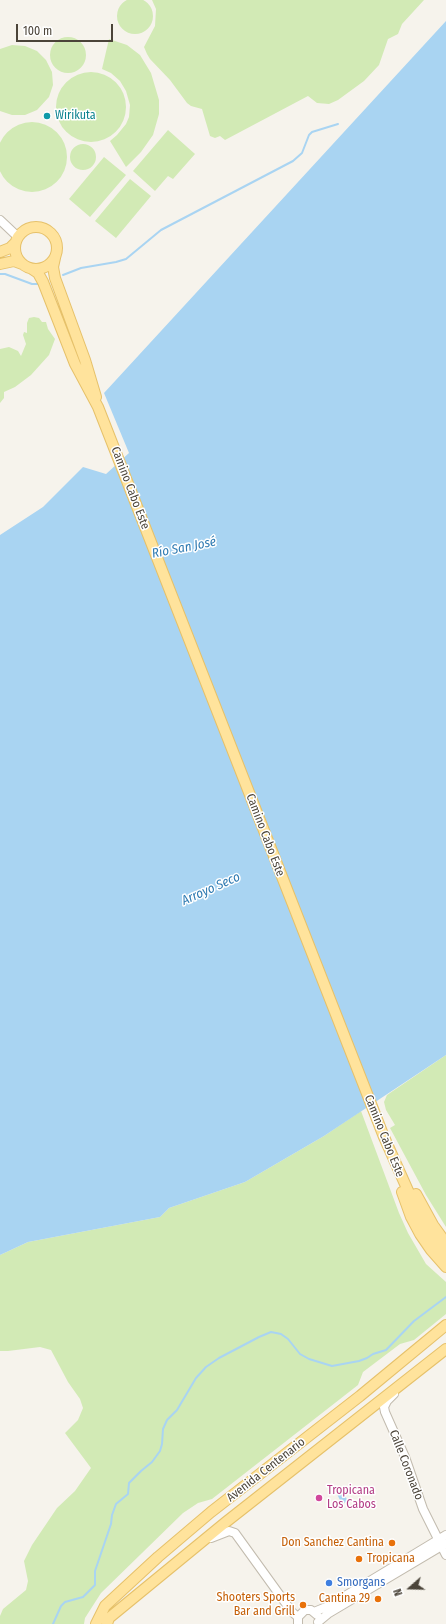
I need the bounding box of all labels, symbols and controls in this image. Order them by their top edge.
scale bar [18,16,115,42]
text: 100 m [23,24,52,38]
place label: Wirikuta [55,109,96,123]
marker: Wirikuta [42,111,52,121]
street label: Camino Cabo Este [108,445,152,531]
water label: Río San José [151,534,217,562]
street label: Camino Cabo Este [243,792,287,878]
water label: Arroyo Seco [179,869,243,909]
street label: Camino Cabo Este [361,1093,407,1179]
street label: Calle Coronado [386,1428,426,1502]
street label: Avenida Centenario [224,1435,308,1505]
place label: Tropicana Los Cabos [327,1484,376,1512]
marker: Tropicana Los Cabos [314,1493,324,1503]
place label: Don Sanchez Cantina [281,1536,384,1550]
marker: Don Sanchez Cantina [387,1538,397,1548]
place label: Tropicana [367,1552,415,1566]
marker: Tropicana [354,1554,364,1564]
north arrow [390,1568,430,1608]
place label: Smorgans [337,1576,385,1590]
marker: Smorgans [324,1578,334,1588]
text: N [391,1587,405,1598]
place label: Shooters Sports Bar and Grill [217,1591,295,1619]
place label: Cantina 29 [319,1592,370,1606]
marker: Cantina 29 [373,1594,383,1604]
marker: Shooters Sports Bar and Grill [298,1600,308,1610]

